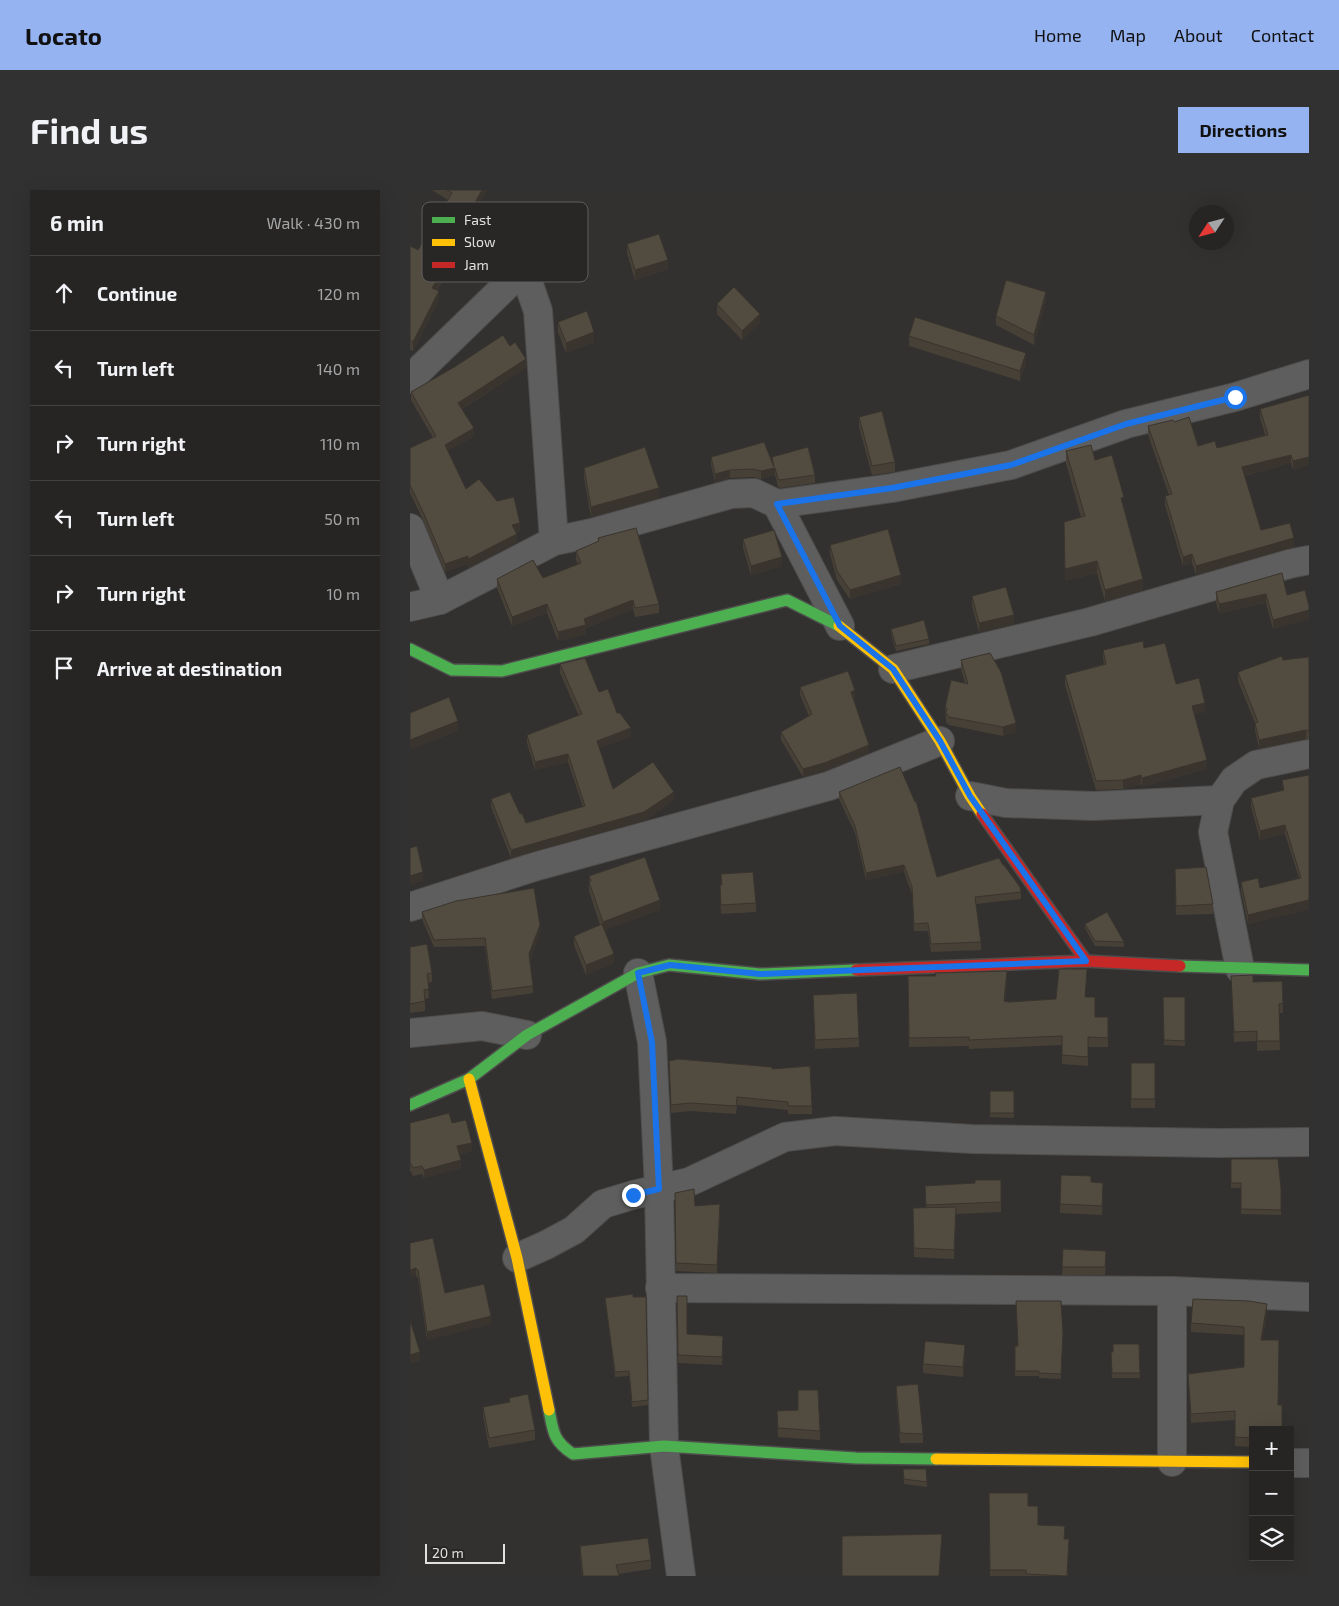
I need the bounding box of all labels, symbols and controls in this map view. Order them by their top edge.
text: Locato [25,21,102,50]
text: Home [1034,24,1082,46]
text: Map [1110,24,1146,46]
text: About [1174,24,1223,46]
text: Contact [1251,24,1314,46]
button: Directions [1178,107,1309,153]
text: Find us [30,109,148,151]
legend [422,202,588,282]
north arrow [1189,205,1234,250]
text: 6 min [50,210,104,235]
text: Fast [464,211,491,228]
text: Walk · 430 m [267,213,360,232]
text: Slow [464,233,496,250]
text: Jam [464,256,489,273]
icon: ahead [50,279,78,307]
text: Continue [97,282,177,305]
text: 120 m [317,284,360,303]
icon: left [50,354,78,382]
text: Turn left [97,357,174,380]
text: 140 m [317,359,360,378]
route start [1224,386,1247,409]
icon: right [50,429,78,457]
text: Turn right [97,432,185,455]
text: 110 m [320,434,360,453]
icon: left [50,504,78,532]
text: Turn left [97,507,174,530]
text: 50 m [324,509,360,528]
icon: right [50,579,78,607]
text: Turn right [97,582,185,605]
text: 10 m [326,584,360,603]
icon: arrive [50,654,78,682]
text: Arrive at destination [97,657,282,680]
route end [622,1184,645,1207]
map controls [1249,1426,1294,1561]
button: + [1249,1426,1294,1471]
button: − [1249,1471,1294,1516]
button: layers [1249,1516,1294,1561]
scale bar [425,1541,505,1564]
text: 20 m [432,1544,464,1561]

